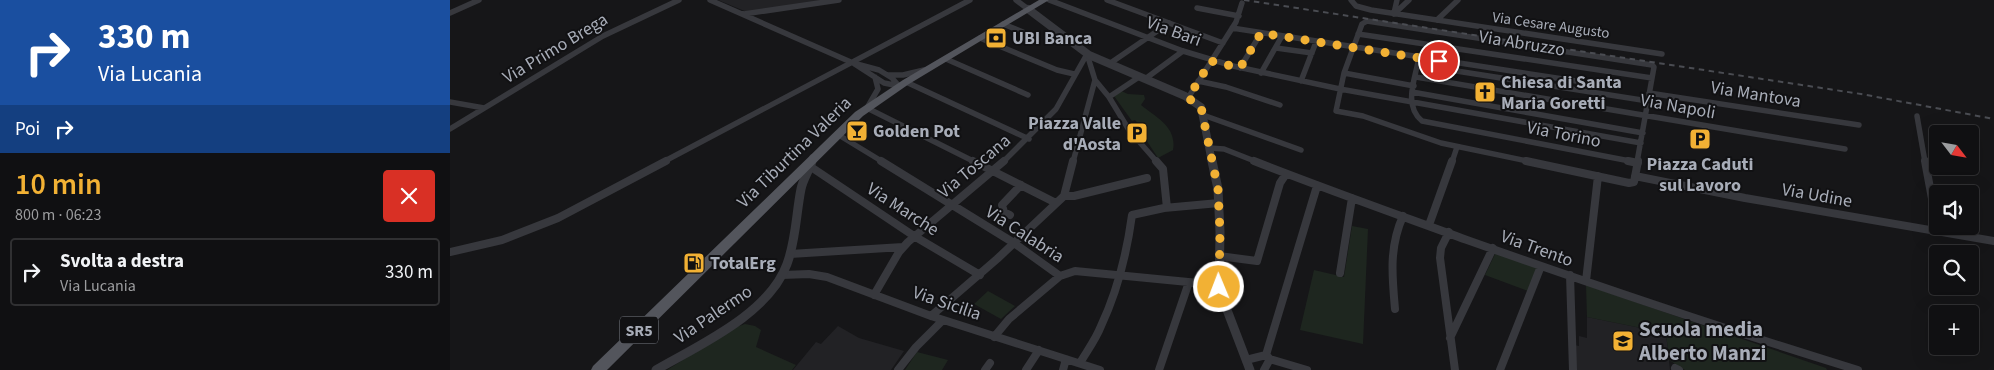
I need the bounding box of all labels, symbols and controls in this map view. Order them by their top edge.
street label: Via Primo Brega [498,7,613,90]
street label: Via Cesare Augusto [1491,7,1611,44]
street label: Via Bari [1143,10,1205,53]
text: 330 m [98,12,190,62]
icon: right [15,20,80,85]
street label: Via Abruzzo [1477,24,1567,63]
bank icon: UBI Banca [984,26,1008,50]
place label: UBI Banca [1012,26,1092,51]
pin [1418,40,1460,82]
icon: arrive [1425,47,1453,75]
text: Via Lucania [98,58,202,90]
place label: Chiesa di Santa Maria Goretti [1501,70,1622,116]
street label: Via Mantova [1709,75,1803,114]
church icon: Chiesa di Santa Maria Goretti [1473,80,1497,104]
street label: Via Napoli [1638,88,1717,125]
street label: Via Tiburtina Valeria [731,91,857,214]
place label: Piazza Valle d'Aosta [1028,111,1121,157]
icon: right [50,115,78,143]
street label: Via Torino [1525,115,1603,154]
text: Poi [15,116,40,143]
bar icon: Golden Pot [845,119,869,143]
place label: Golden Pot [873,119,960,144]
parking icon: Piazza Valle d'Aosta [1125,121,1149,145]
north arrow [1929,125,1979,175]
map controls [1929,125,1979,355]
parking icon: Piazza Caduti sul Lavoro [1688,127,1712,151]
street label: Via Toscana [933,128,1016,204]
place label: Piazza Caduti sul Lavoro [1647,152,1753,198]
text: 10 min [15,163,102,206]
button: close [383,170,435,222]
street label: Via Marche [862,177,944,242]
street label: Via Udine [1780,177,1854,214]
button: sound [1929,185,1979,235]
street label: Via Calabria [981,200,1069,269]
text: 800 m · 06:23 [15,204,102,226]
street label: Via Trento [1497,224,1577,273]
button: search [1929,245,1979,295]
text: Svolta a destra [60,248,184,275]
fuel station icon: TotalErg [682,251,706,275]
place label: TotalErg [710,251,776,276]
icon: right [17,258,45,286]
text: 330 m [385,259,433,286]
position arrow [1192,260,1244,312]
text: Via Lucania [60,275,136,297]
street label: Via Palermo [669,279,757,350]
street label: Via Sicilia [909,280,985,327]
button: + [1929,305,1979,355]
place label: Scuola media Alberto Manzi [1638,314,1766,368]
road number: SR5 [620,316,658,344]
school or university icon: Scuola media Alberto Manzi [1611,329,1635,353]

